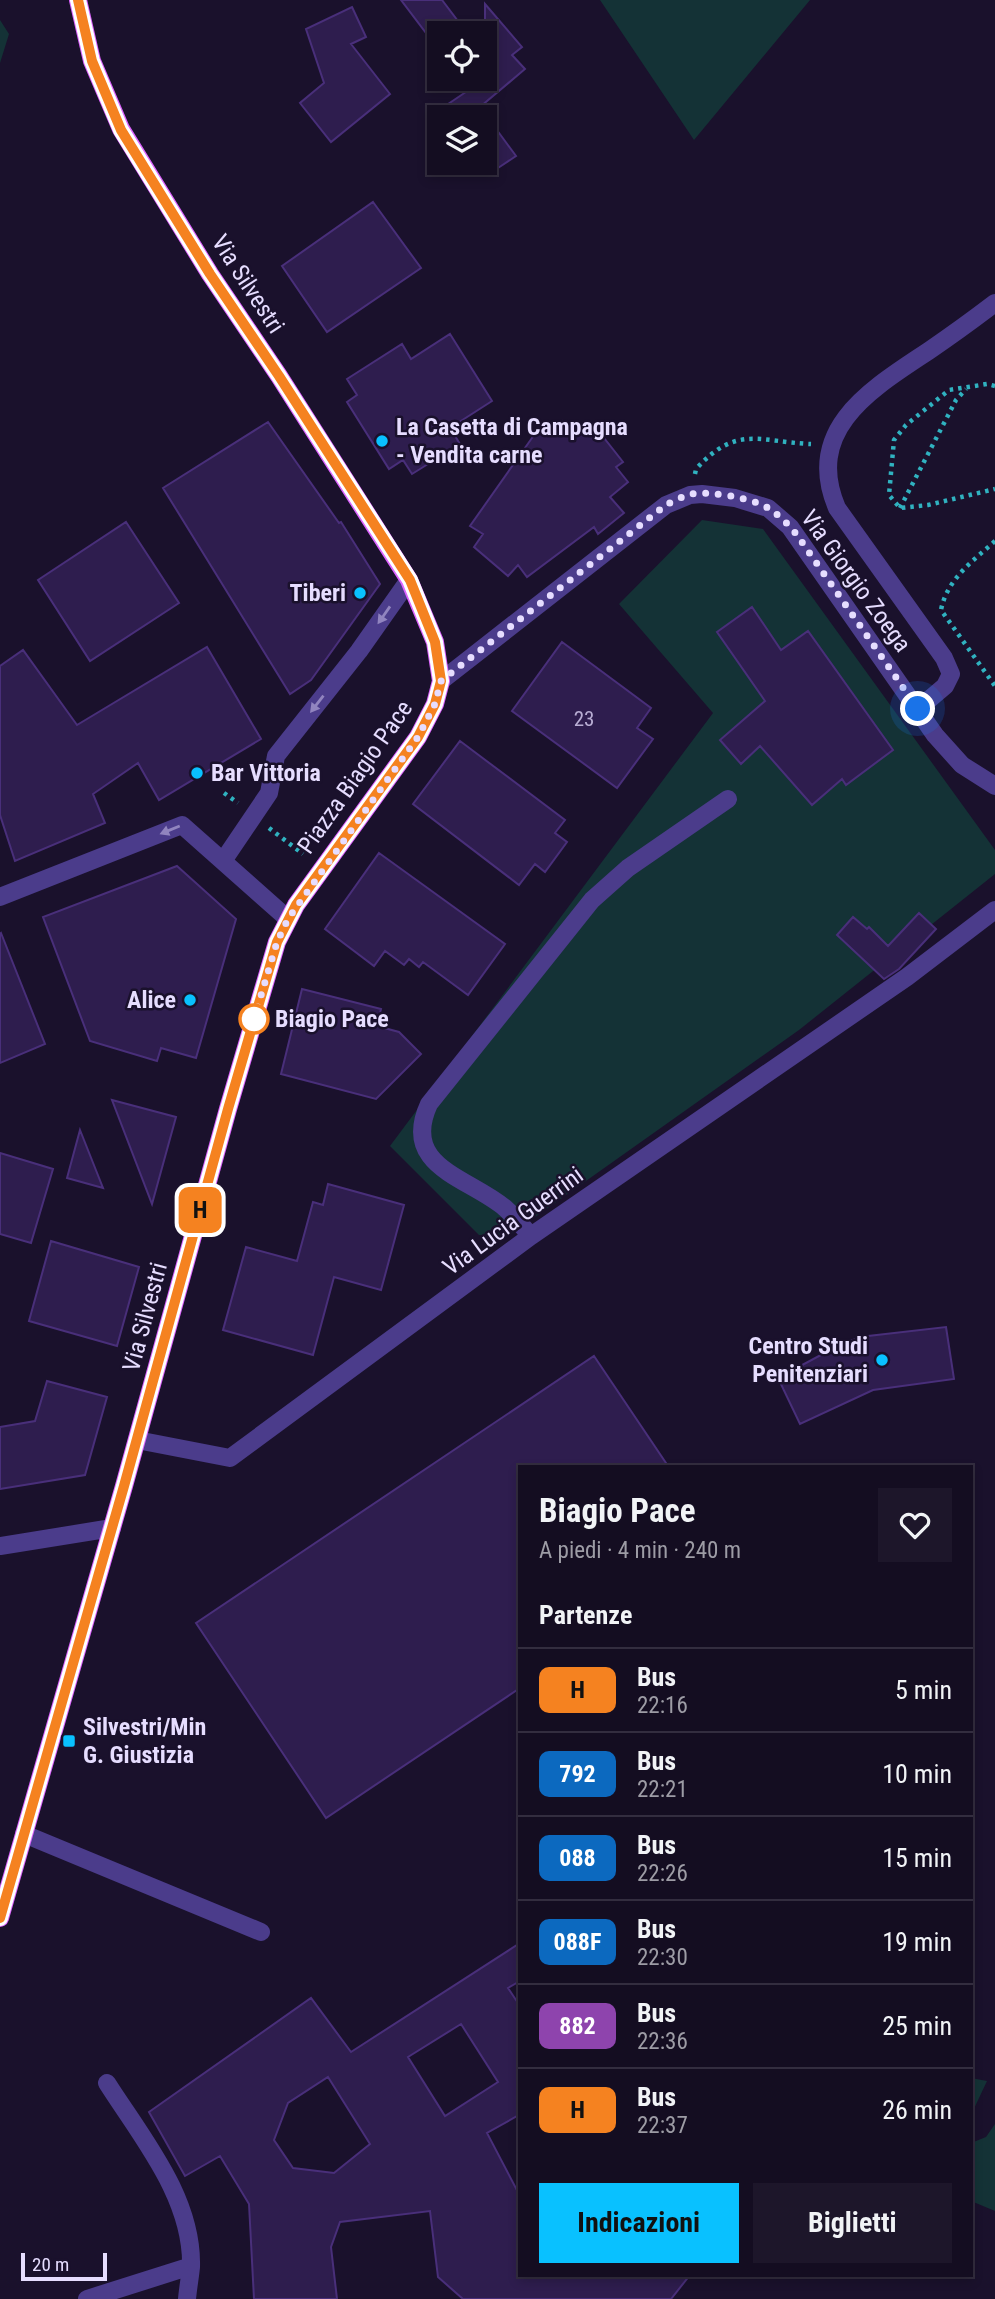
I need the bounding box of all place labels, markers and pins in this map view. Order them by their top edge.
place label: La Casetta di Campagna - Vendita carne [396,413,628,469]
marker: La Casetta di Campagna - Vendita carne [374,433,390,449]
place label: Tiberi [290,579,346,607]
marker: Tiberi [352,585,368,601]
place label: Bar Vittoria [211,759,321,787]
marker: Bar Vittoria [189,765,205,781]
place label: Alice [127,986,176,1014]
marker: Alice [182,992,198,1008]
marker: Biagio Pace [239,1004,269,1034]
place label: Biagio Pace [275,1005,389,1033]
place label: Centro Studi Penitenziari [749,1332,868,1388]
marker: Centro Studi Penitenziari [874,1352,890,1368]
place label: Silvestri/Min G. Giustizia [83,1713,206,1769]
marker: Silvestri/Min G. Giustizia [61,1733,77,1749]

